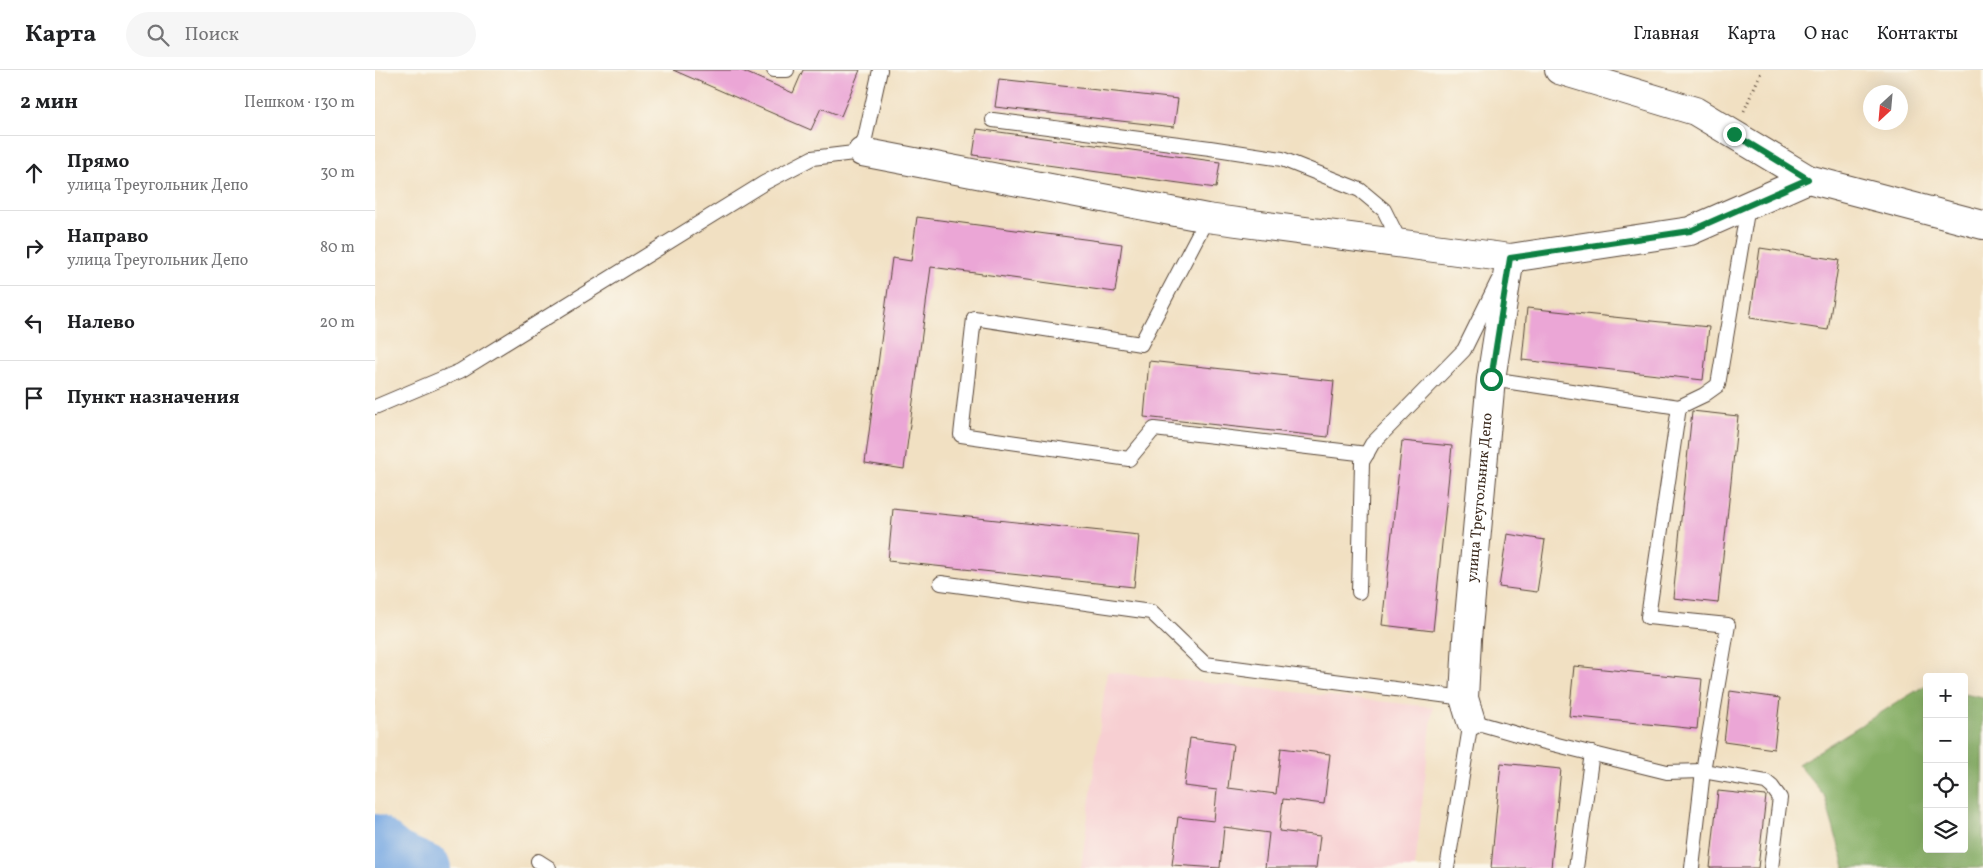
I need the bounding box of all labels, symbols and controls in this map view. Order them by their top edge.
search box [126,12,476,57]
text: Карта [25,18,96,52]
icon: search [144,21,172,49]
text: Поиск [184,22,239,48]
text: Главная [1633,22,1699,47]
text: Карта [1727,22,1776,47]
text: О нас [1804,22,1849,47]
text: Контакты [1877,22,1958,47]
north arrow [1863,85,1908,130]
text: 2 мин [20,88,78,117]
text: Пешком · 130 m [244,92,355,114]
route end [1723,123,1746,146]
text: Прямо [67,149,129,175]
icon: ahead [20,159,48,187]
text: 30 m [320,162,355,184]
text: улица Треугольник Депо [67,175,248,197]
text: Направо [67,224,149,250]
icon: right [20,234,48,262]
text: 80 m [320,237,355,259]
text: улица Треугольник Депо [67,250,248,272]
icon: left [20,309,48,337]
text: Налево [67,310,135,336]
text: 20 m [320,312,355,334]
route start [1480,368,1503,391]
icon: arrive [20,384,48,412]
text: Пункт назначения [67,385,240,411]
street label: улица Треугольник Депо [1462,412,1498,583]
map controls [1923,673,1968,853]
button: + [1923,673,1968,718]
button: − [1923,718,1968,763]
button: locate [1923,763,1968,808]
button: layers [1923,808,1968,853]

